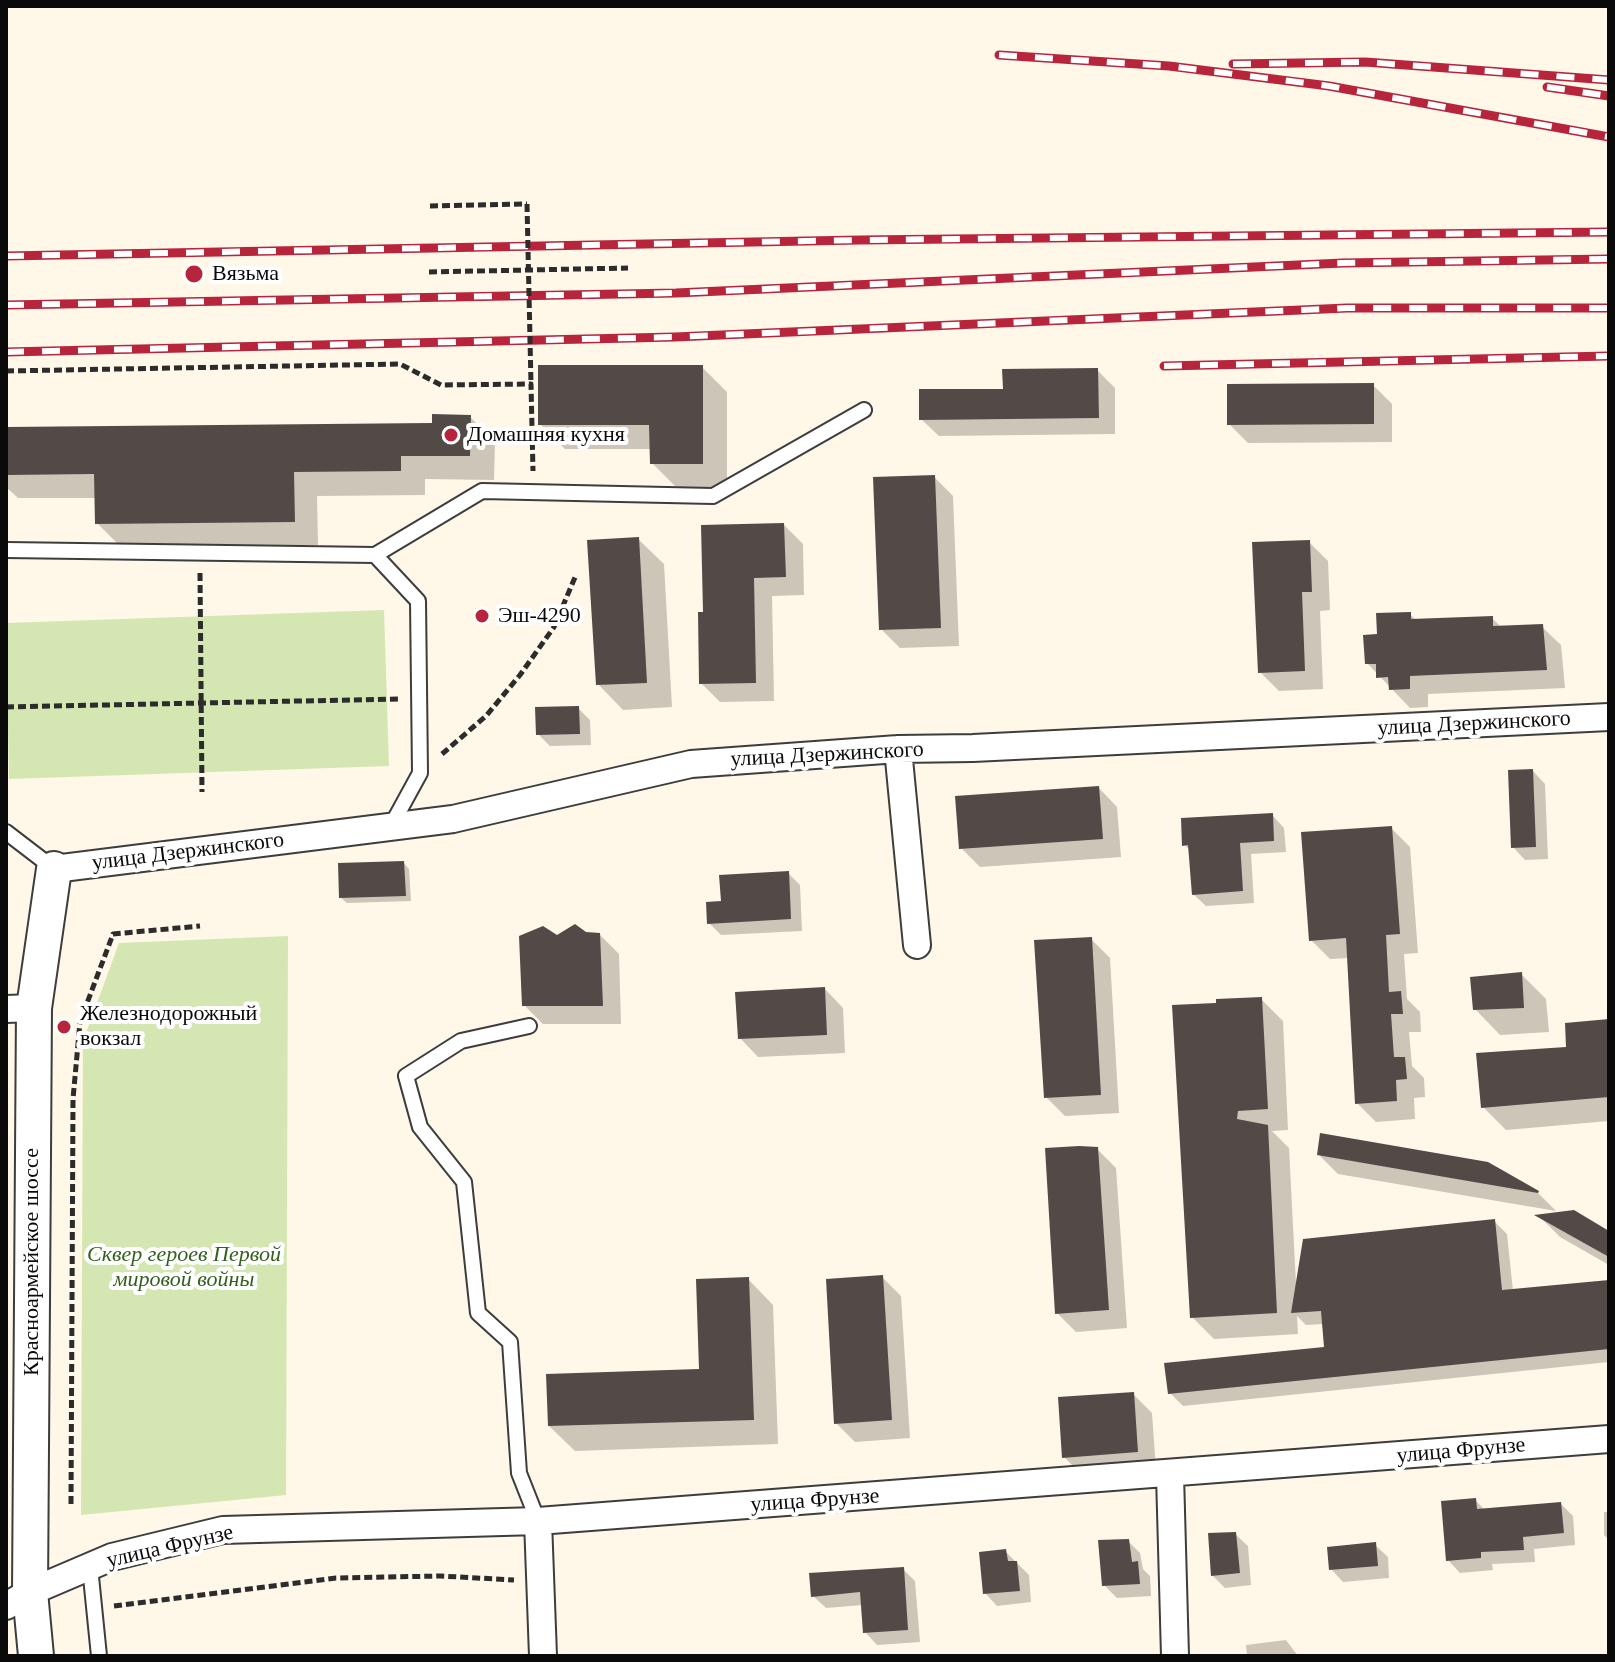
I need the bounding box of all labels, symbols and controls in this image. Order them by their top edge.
place label: Вязьма [212,261,279,287]
marker: Вязьма [183,263,205,285]
place label: Домашняя кухня [467,422,625,448]
marker: Домашняя кухня [442,426,460,444]
place label: Эш-4290 [498,603,581,629]
marker: Эш-4290 [473,607,491,625]
street label: улица Дзержинского [1377,706,1571,742]
street label: улица Дзержинского [730,737,924,773]
street label: улица Дзержинского [90,827,286,877]
place label: Железнодорожный вокзал [80,1001,257,1052]
marker: Железнодорожный вокзал [55,1018,73,1036]
street label: Красноармейское шоссе [19,1148,45,1376]
park label: Сквер героев Первой мировой войны [87,1242,281,1294]
street label: улица Фрунзе [1396,1432,1526,1470]
street label: улица Фрунзе [750,1483,880,1519]
street label: улица Фрунзе [104,1520,236,1574]

